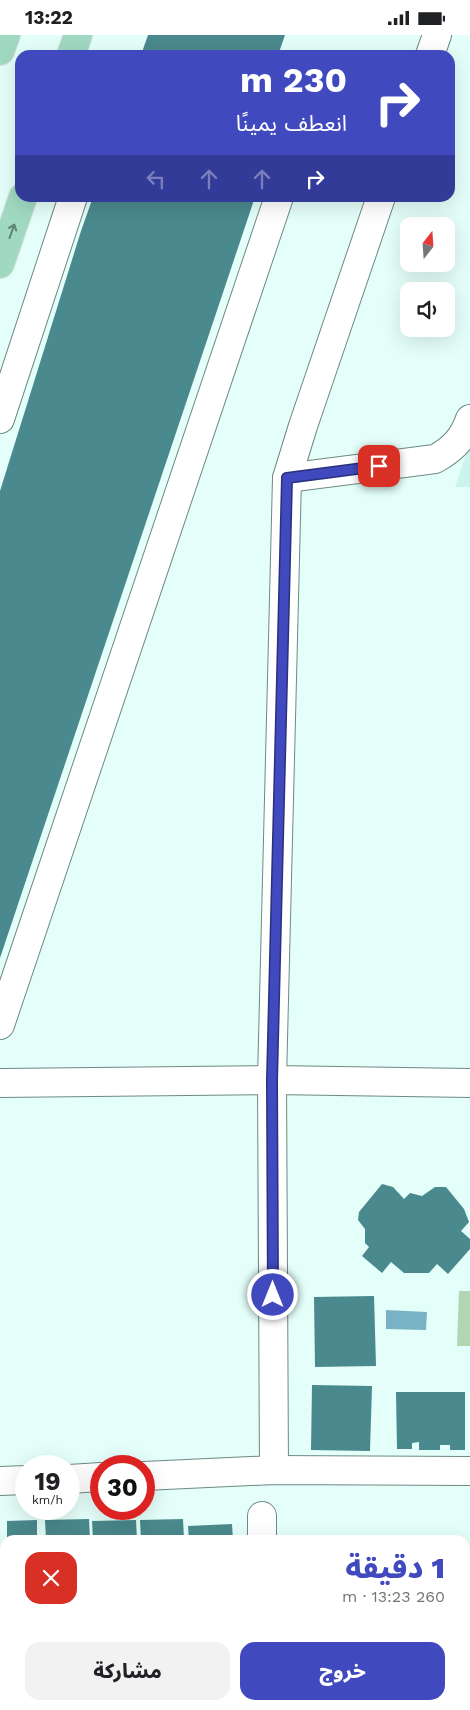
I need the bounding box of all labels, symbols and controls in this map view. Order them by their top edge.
text: 13:22 [25,6,73,29]
text: 230 m [240,59,347,101]
icon: right [365,70,430,135]
text: انعطف يمينًا [236,111,347,136]
icon: left [142,165,170,193]
icon: ahead [195,165,223,193]
icon: ahead [248,165,276,193]
icon: right [301,165,329,193]
north arrow [400,217,455,273]
map controls [400,217,455,337]
one-way arrow [8,223,17,239]
button: sound [400,282,455,337]
pin [358,445,400,487]
icon: arrive [365,452,393,480]
position arrow [246,1268,298,1320]
speed limit sign: 30 [90,1455,155,1520]
text: 19 [34,1467,61,1496]
text: km/h [32,1493,63,1507]
text: 1 دقيقة [345,1550,445,1585]
button: close [25,1552,77,1604]
text: 260 m · 13:23 [342,1587,445,1606]
button: مشاركة [25,1642,230,1700]
button: خروج [240,1642,445,1700]

